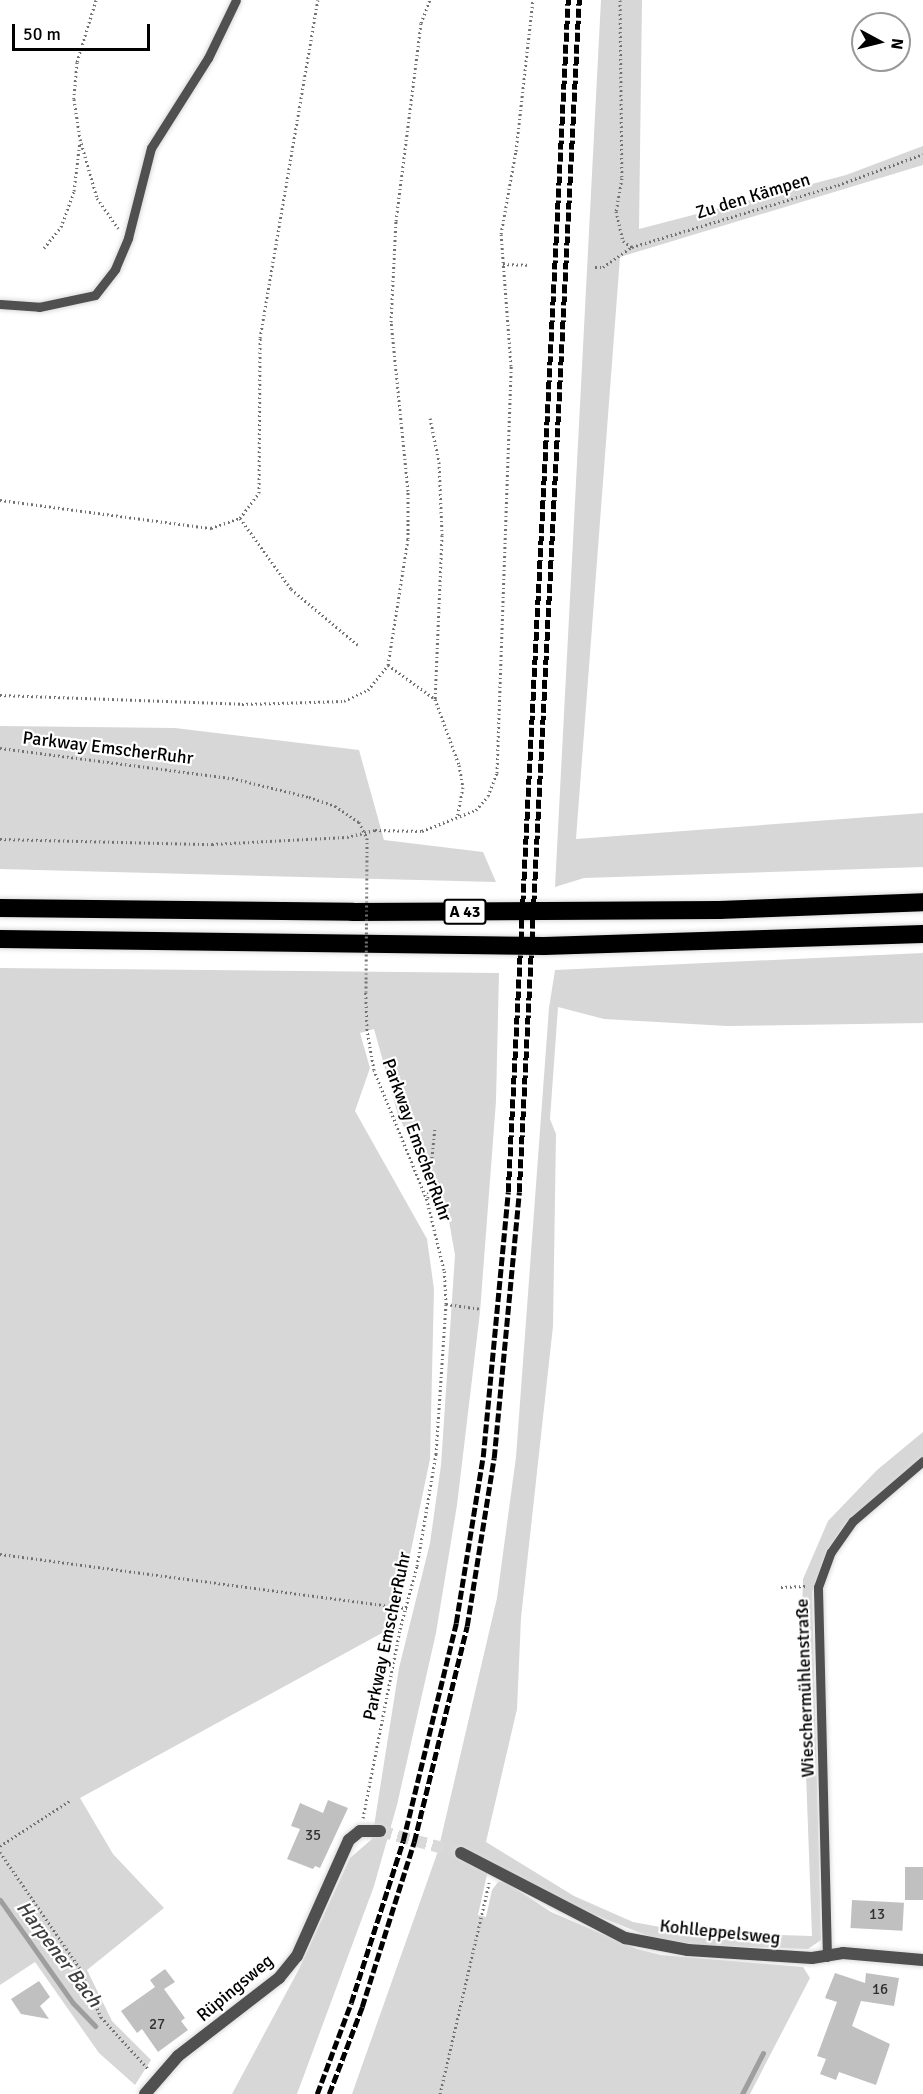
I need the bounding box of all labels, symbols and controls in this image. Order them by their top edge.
scale bar [15,12,153,50]
north arrow [851,12,911,72]
text: 50 m [23,23,61,45]
text: N [886,37,907,51]
street label: Zu den Kämpen [693,168,813,224]
street label: Parkway EmscherRuhr [21,727,195,769]
road number: A 43 [442,899,488,925]
street label: Parkway EmscherRuhr [377,1056,457,1224]
street label: Parkway EmscherRuhr [359,1550,415,1722]
street label: Wieschermühlenstraße [791,1598,819,1778]
house number: 35 [305,1827,321,1845]
water label: Harpener Bach [11,1896,107,2012]
house number: 13 [869,1906,885,1924]
street label: Kohlleppelsweg [659,1915,781,1949]
street label: Rüpingsweg [192,1950,278,2026]
house number: 16 [872,1981,888,1999]
house number: 27 [149,2016,165,2034]

